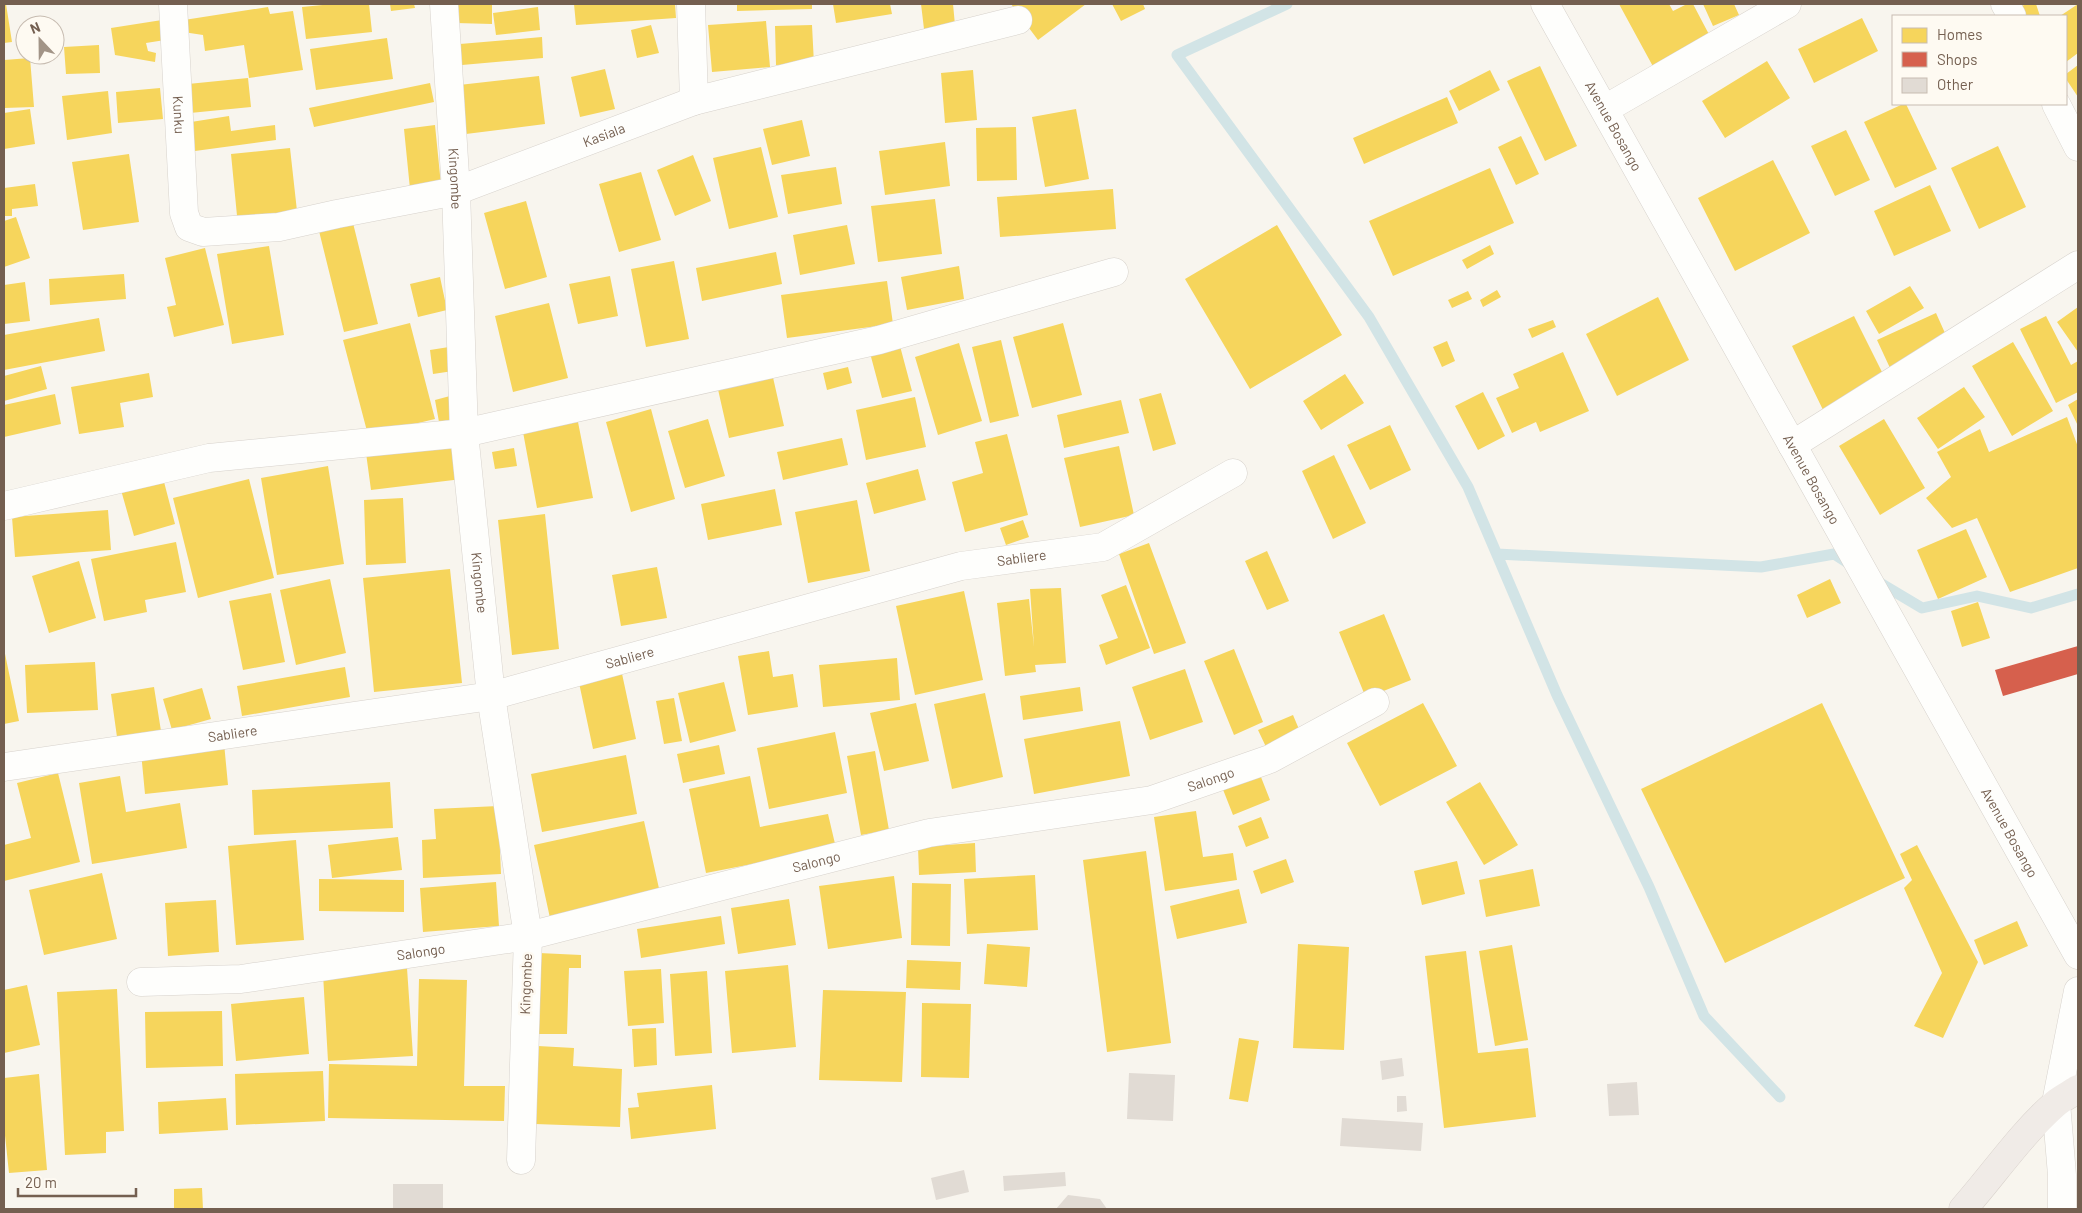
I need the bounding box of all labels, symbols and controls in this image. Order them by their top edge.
north arrow [15,15,65,65]
legend [1892,15,2067,105]
text: N [27,18,42,37]
text: Homes [1937,25,1982,43]
text: Shops [1937,50,1977,68]
text: Other [1937,75,1974,93]
street label: Avenue Bosango [1582,78,1646,174]
street label: Kunku [170,95,189,134]
street label: Kasiala [580,119,627,150]
street label: Kingombe [445,147,466,210]
street label: Avenue Bosango [1780,431,1844,527]
street label: Sabliere [996,546,1047,569]
street label: Kingombe [468,551,491,614]
street label: Sabliere [603,642,656,672]
street label: Sabliere [207,721,258,745]
street label: Salongo [1185,763,1237,795]
street label: Avenue Bosango [1978,785,2042,880]
street label: Salongo [790,847,842,876]
street label: Salongo [395,940,446,964]
street label: Kingombe [516,953,535,1015]
scale bar [18,1166,135,1198]
text: 20 m [25,1173,57,1191]

